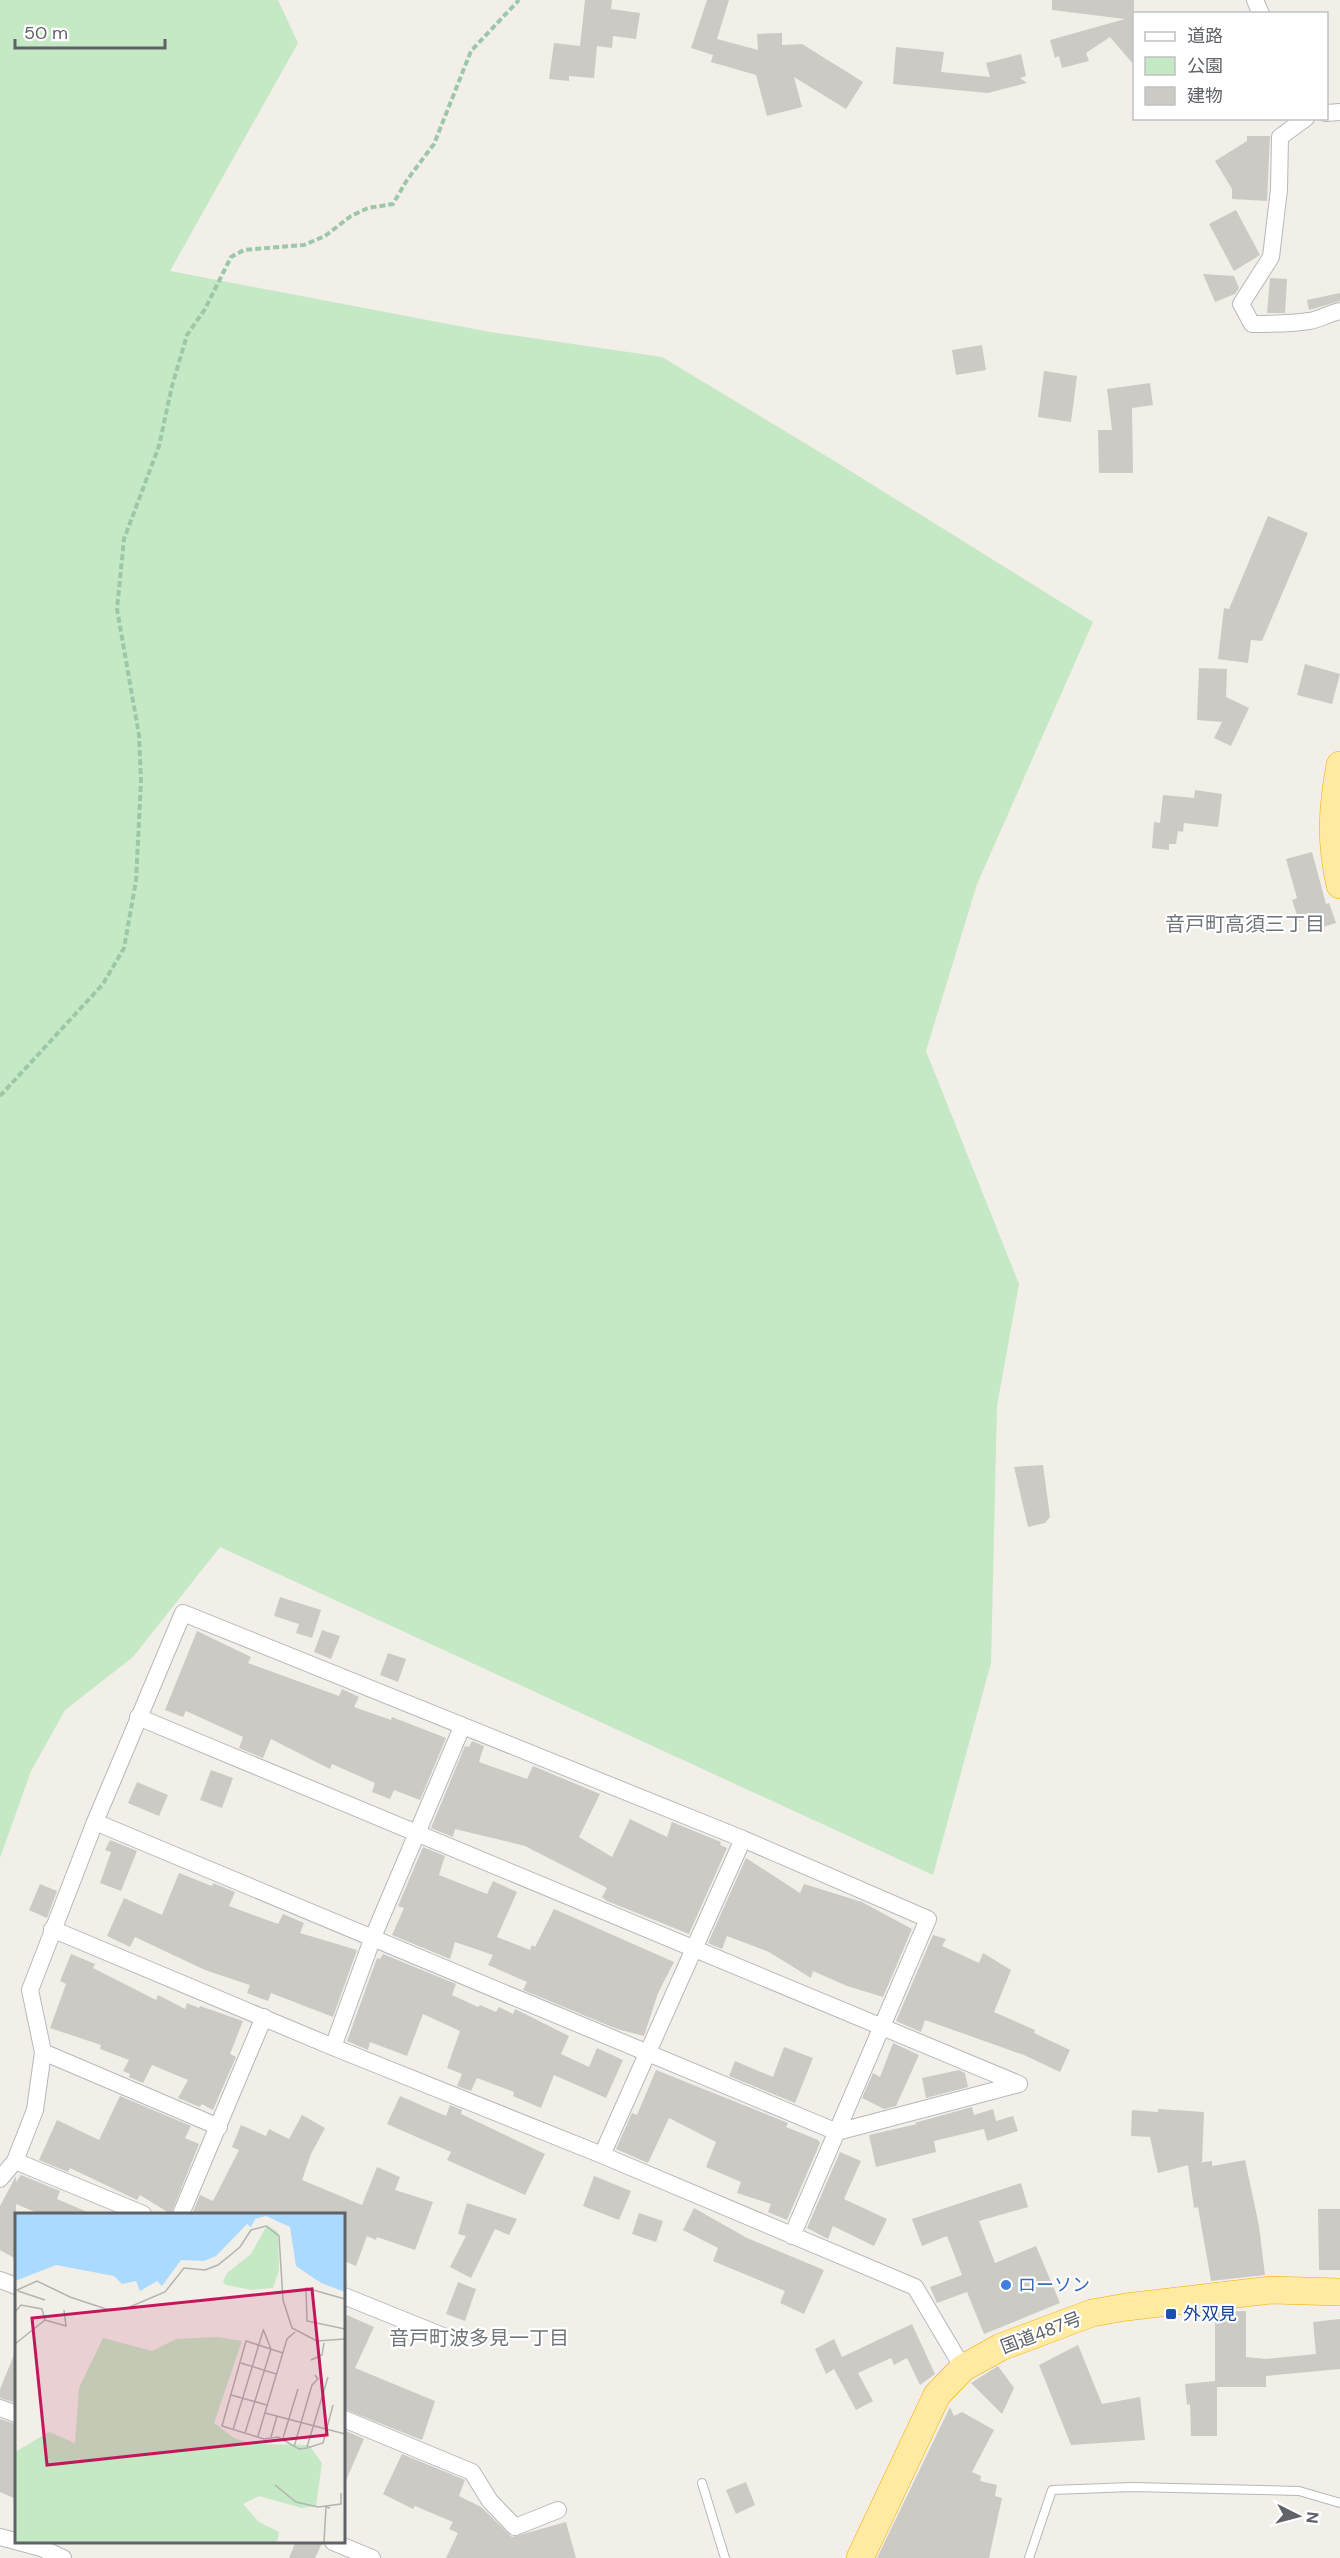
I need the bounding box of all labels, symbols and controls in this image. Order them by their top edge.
scale bar [15,12,165,50]
legend [1133,12,1328,120]
text: 50 m [24,21,68,45]
text: 道路 [1187,24,1223,48]
text: 公園 [1187,54,1223,78]
text: 建物 [1187,84,1223,108]
district label: 音戸町高須三丁目 [1165,911,1325,937]
inset map [15,2213,345,2543]
place label: ローソン [1018,2273,1090,2297]
marker: ローソン [999,2278,1013,2292]
place label: 外双見 [1183,2302,1237,2326]
street label: 国道487号 [997,2307,1085,2359]
marker: 外双見 [1164,2307,1178,2321]
district label: 音戸町波多見一丁目 [389,2325,569,2351]
north arrow [1268,2486,1328,2546]
text: N [1301,2511,1323,2524]

